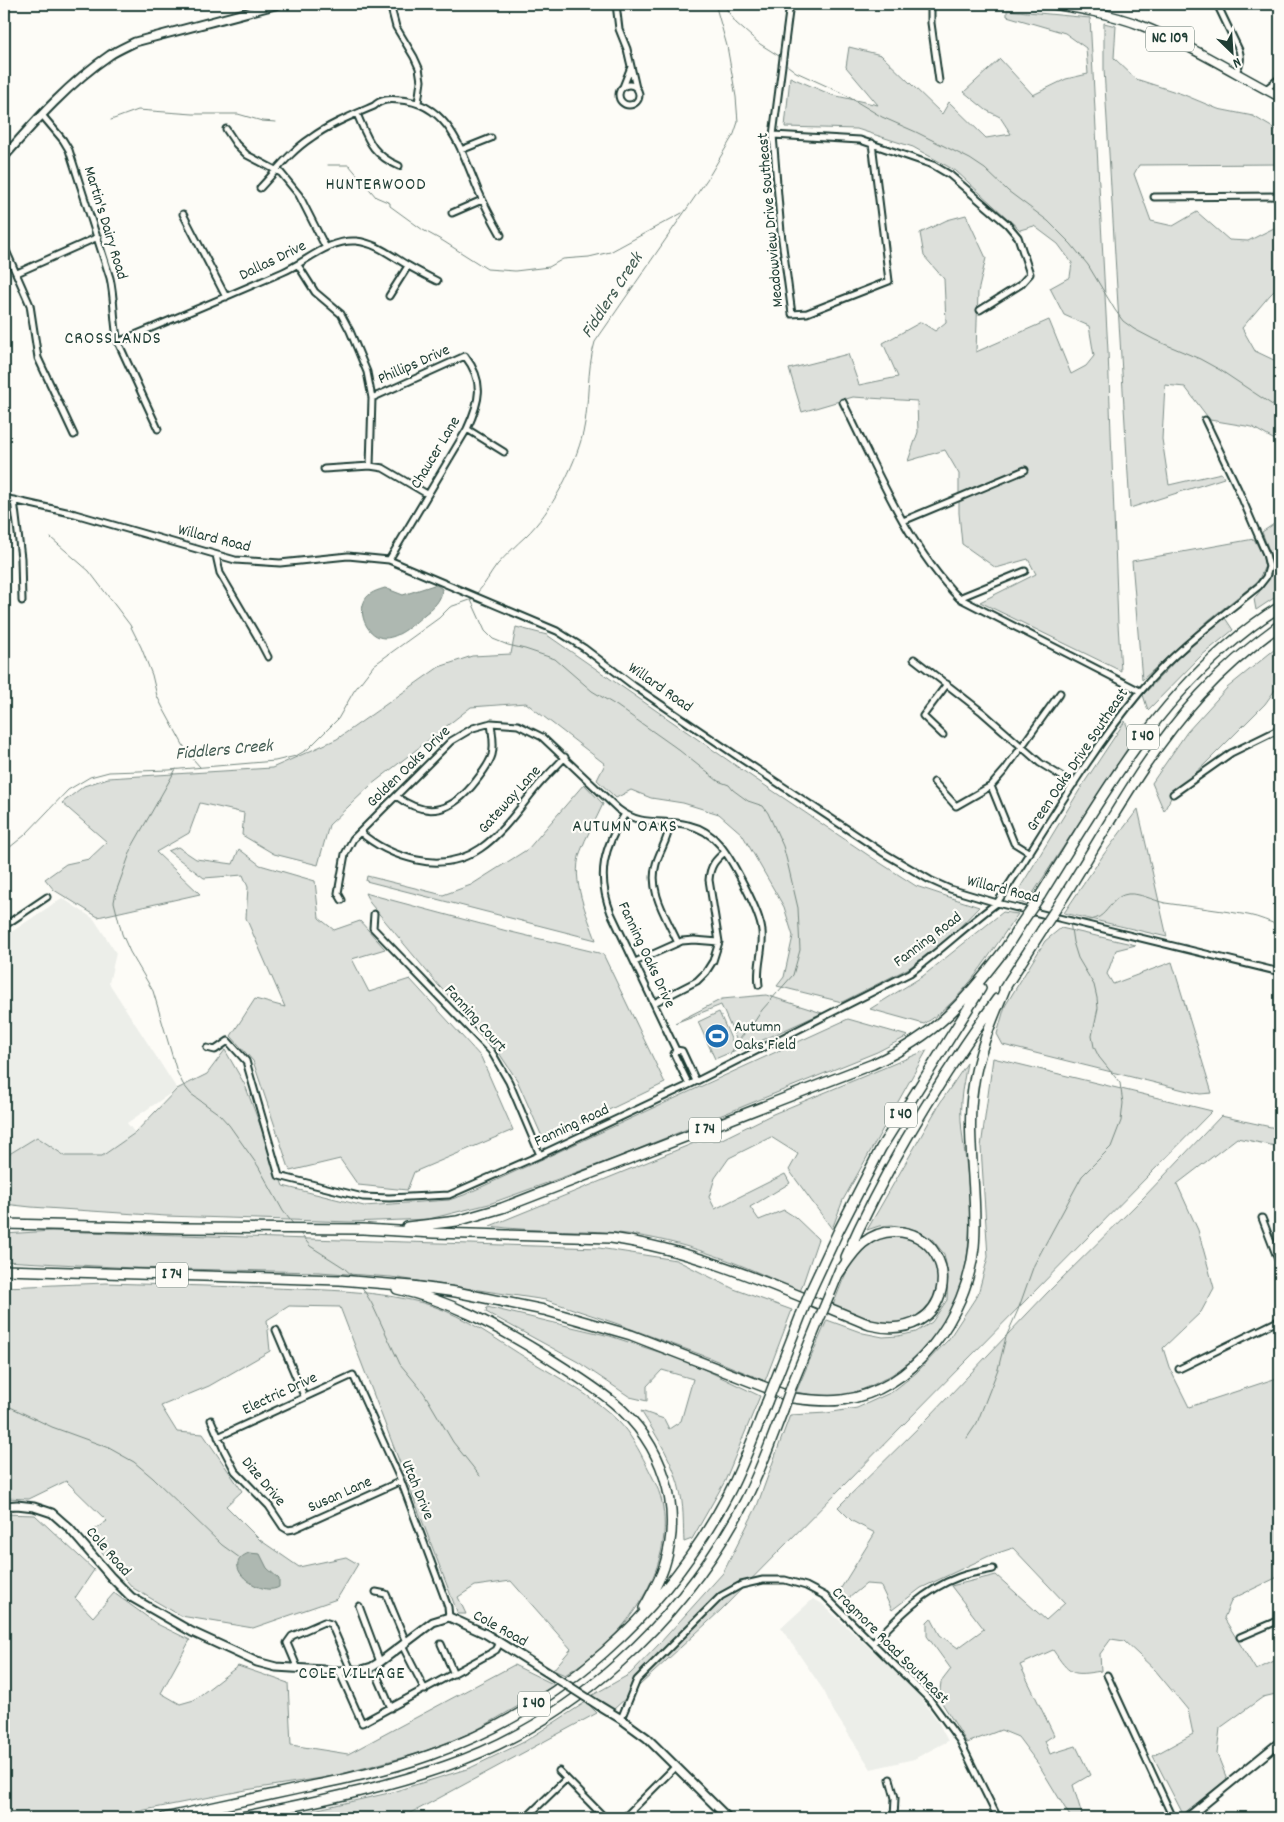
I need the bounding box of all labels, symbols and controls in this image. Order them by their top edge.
road number: NC 109 [1146,26,1194,52]
north arrow [1206,28,1256,78]
text: N [1229,51,1244,73]
street label: Meadowview Drive Southeast [752,132,790,308]
street label: Martin's Dairy Road [77,164,133,282]
district label: HUNTERWOOD [325,173,427,198]
street label: Dallas Drive [236,235,310,287]
water label: Fiddlers Creek [576,247,651,344]
district label: CROSSLANDS [64,327,162,352]
street label: Phillips Drive [374,339,454,391]
street label: Chaucer Lane [405,412,467,494]
street label: Willard Road [175,519,253,559]
street label: Willard Road [623,657,697,719]
street label: Green Oaks Drive Southeast [1021,684,1135,836]
street label: Golden Oaks Drive [362,721,456,813]
road number: I 40 [1127,724,1159,750]
water label: Fiddlers Creek [174,734,275,768]
street label: Gateway Lane [473,761,547,839]
district label: AUTUMN OAKS [572,815,678,840]
street label: Willard Road [964,870,1042,910]
street label: Fanning Oaks Drive [611,898,681,1012]
street label: Fanning Road [889,907,967,973]
street label: Fanning Court [438,980,512,1058]
place label: Autumn Oaks Field [734,1016,796,1057]
sports icon: Autumn Oaks Field [704,1023,730,1049]
street label: Fanning Road [531,1099,613,1153]
road number: I 40 [885,1102,917,1128]
road number: I 74 [689,1118,721,1142]
road number: I 74 [156,1262,188,1288]
street label: Electric Drive [239,1367,321,1421]
street label: Dize Drive [235,1452,291,1512]
street label: Utah Drive [395,1457,439,1523]
street label: Susan Lane [304,1471,376,1519]
street label: Cole Road [80,1522,136,1582]
street label: Cragmore Road Southeast [826,1582,954,1710]
street label: Cole Road [468,1605,532,1653]
district label: COLE VILLAGE [299,1662,405,1687]
road number: I 40 [518,1692,550,1716]

